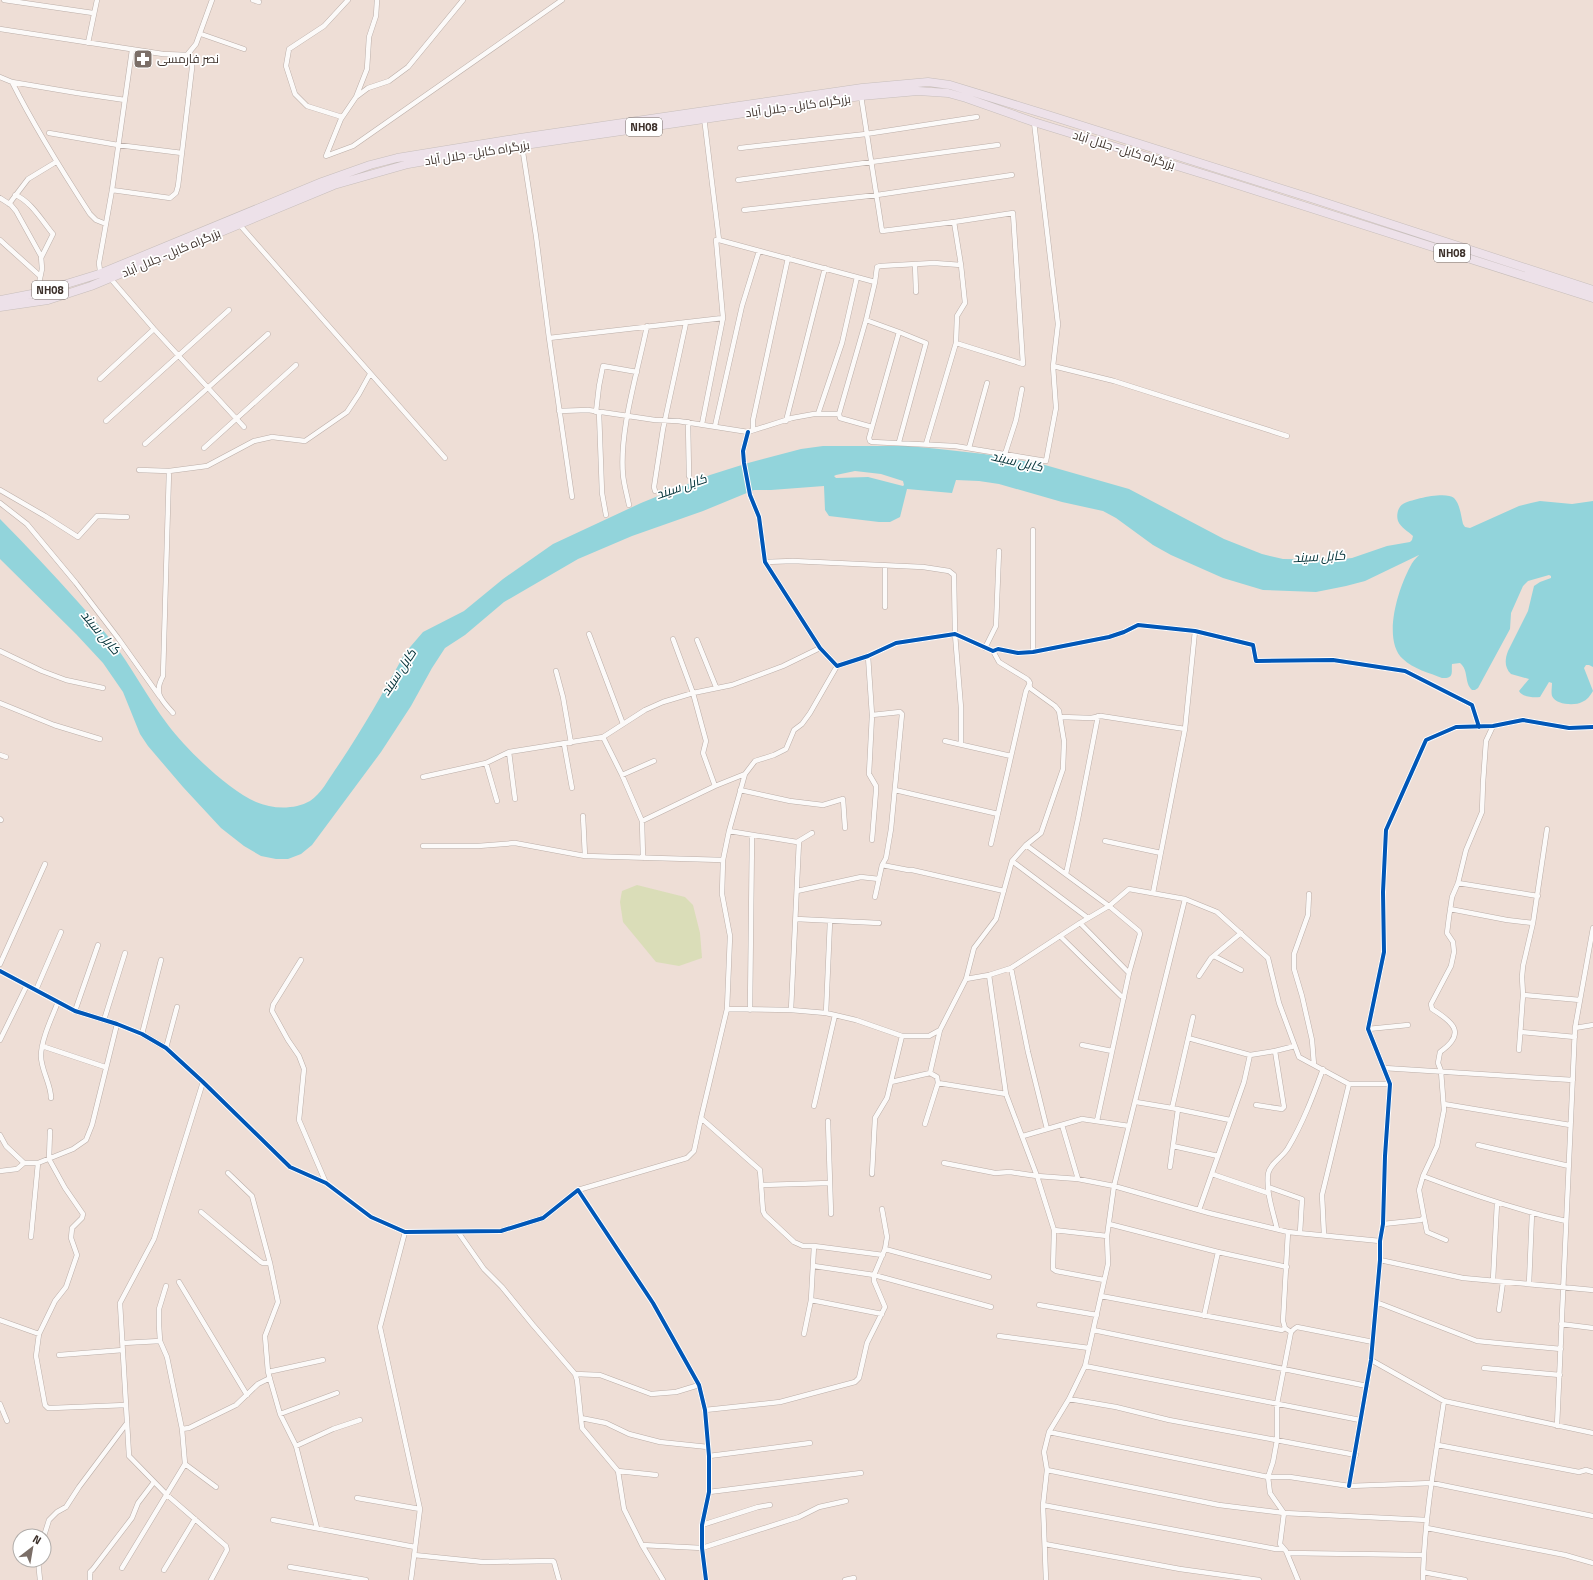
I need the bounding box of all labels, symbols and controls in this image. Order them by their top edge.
pharmacy icon: نصر فارمسی [132,48,154,70]
place label: نصر فارمسی [157,49,219,68]
street label: بزرگراه کابل- جلال آباد [744,89,852,122]
road number: NH08 [626,118,662,136]
street label: بزرگراه کابل- جلال آباد [1071,125,1178,174]
street label: بزرگراه کابل- جلال آباد [423,135,531,170]
street label: بزرگراه کابل- جلال آباد [118,223,223,282]
road number: NH08 [1434,244,1470,262]
road number: NH08 [32,281,68,299]
water label: کابل سيند [989,445,1046,477]
water label: کابل سيند [653,468,710,504]
water label: کابل سيند [1292,545,1347,567]
water label: کابل سيند [76,605,126,659]
water label: کابل سيند [375,644,421,700]
north arrow [12,1528,52,1568]
text: N [30,1531,45,1548]

